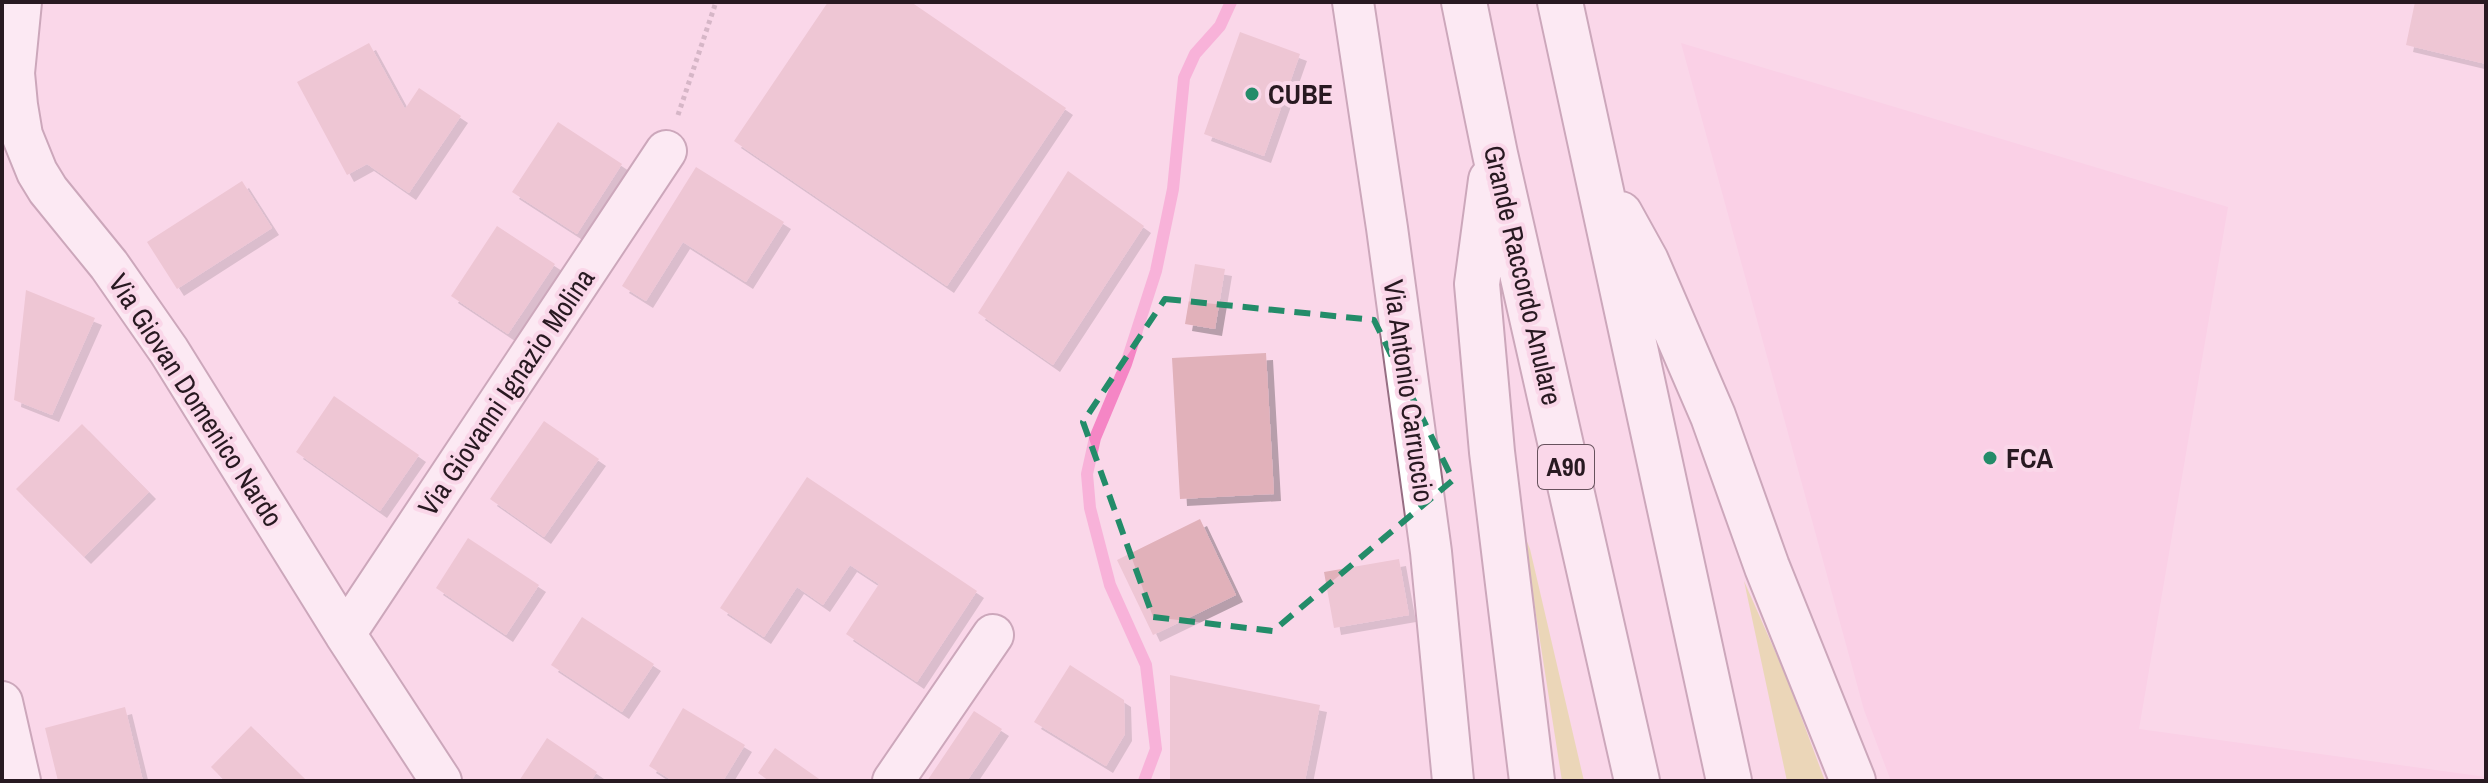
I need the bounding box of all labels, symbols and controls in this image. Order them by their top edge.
place label: CUBE [1268,75,1333,113]
marker: CUBE [1243,85,1261,103]
street label: Grande Raccordo Anulare [1475,141,1571,409]
street label: Via Giovanni Ignazio Molina [409,261,603,523]
street label: Via Giovan Domenico Nardo [100,266,292,534]
street label: Via Antonio Carruccio [1375,277,1443,505]
place label: FCA [2006,439,2054,477]
road number: A90 [1538,445,1594,489]
marker: FCA [1981,449,1999,467]

